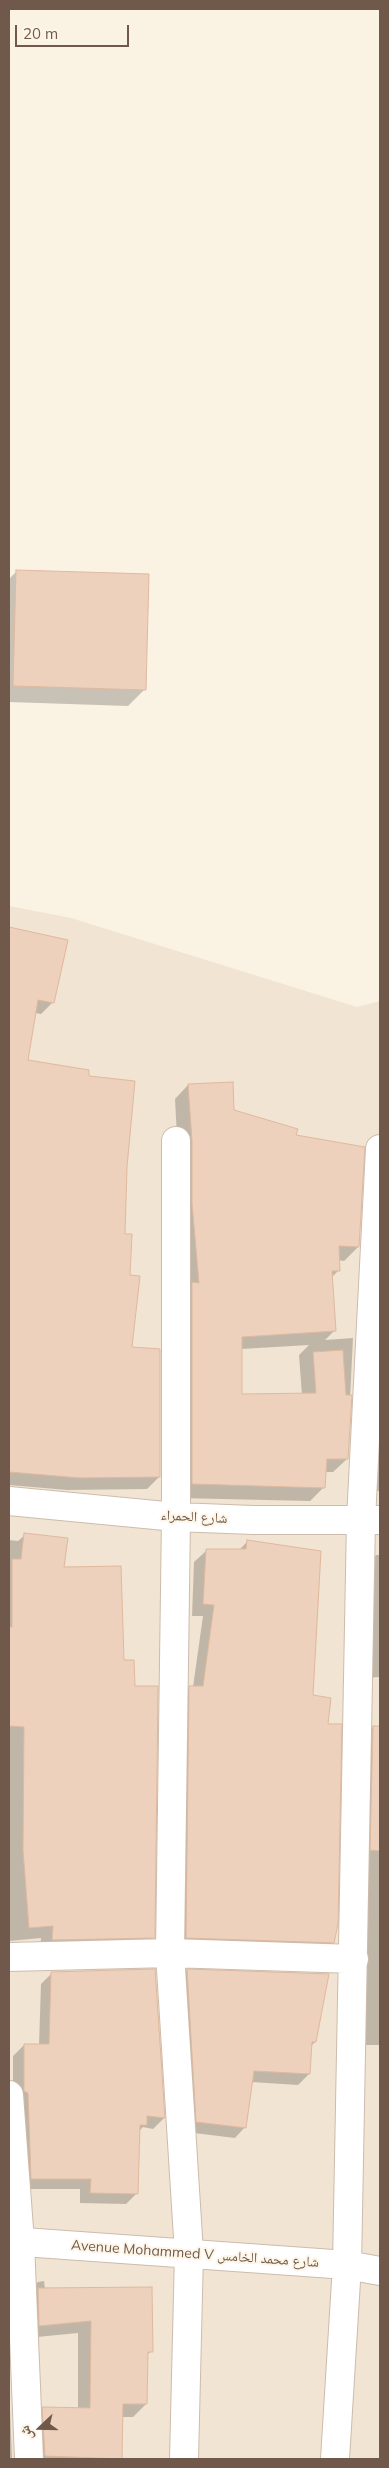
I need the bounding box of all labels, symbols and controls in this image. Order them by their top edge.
scale bar [18,15,131,47]
text: 20 m [23,24,58,43]
street label: شارع الحمراء [160,1507,228,1527]
street label: Avenue Mohammed V شارع محمد الخامس [70,2237,320,2271]
north arrow [15,2403,65,2453]
text: ش [15,2423,37,2444]

